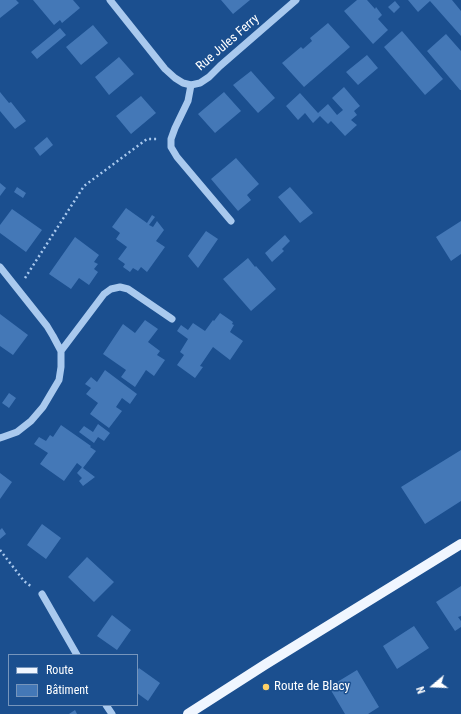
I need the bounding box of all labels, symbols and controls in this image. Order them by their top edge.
street label: Rue Jules Ferry [193,11,263,75]
legend [8,654,138,706]
text: Route [46,663,73,677]
north arrow [413,666,453,706]
place label: Route de Blacy [274,679,350,695]
marker: Route de Blacy [261,682,271,692]
text: Bâtiment [46,683,89,697]
text: N [414,685,428,695]

